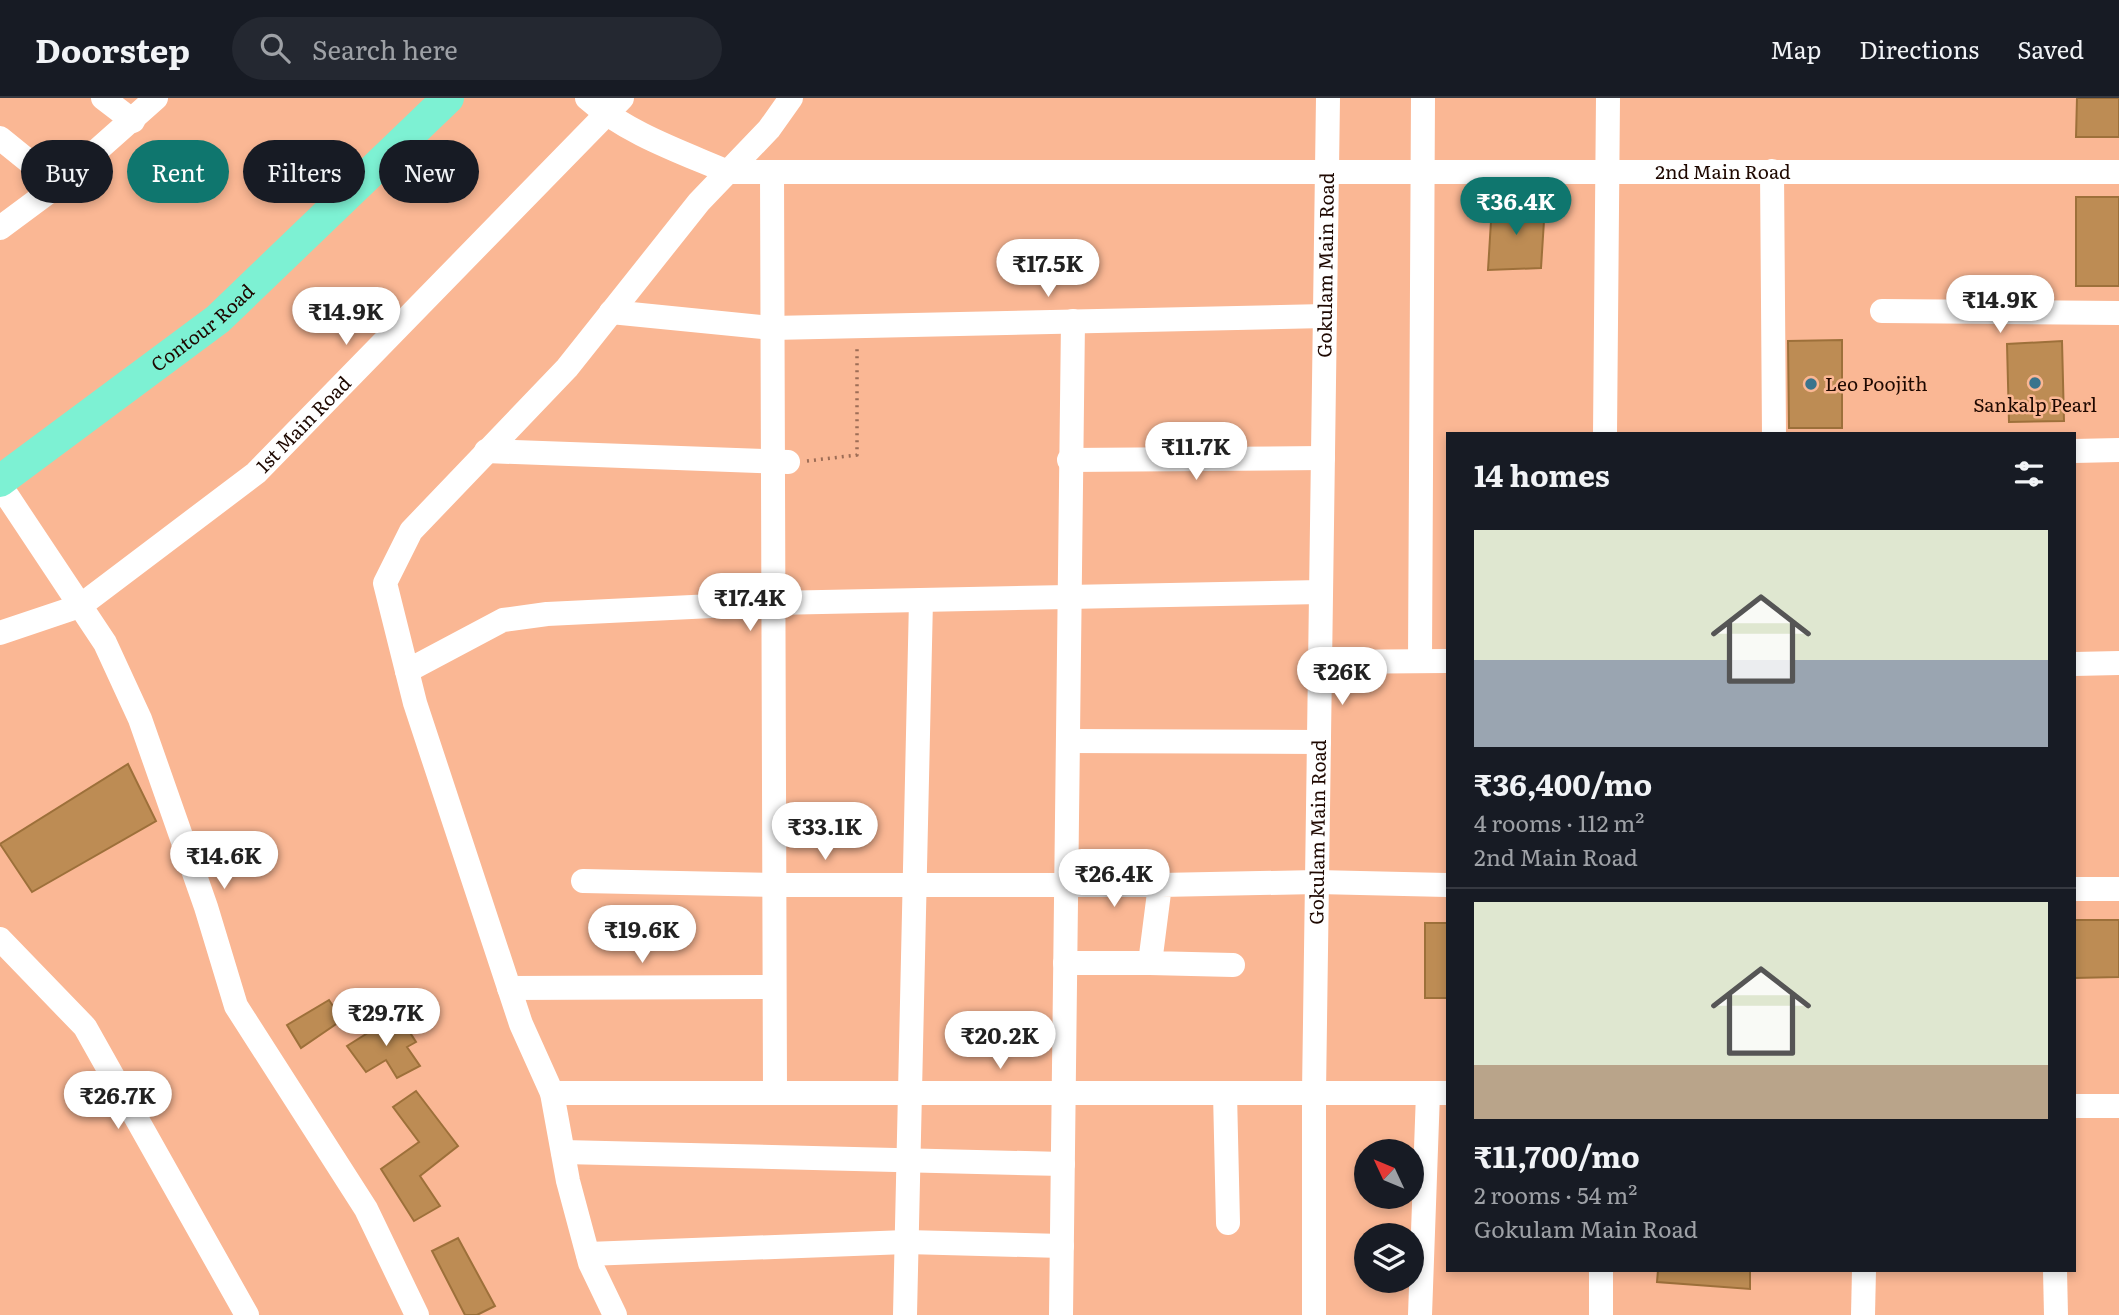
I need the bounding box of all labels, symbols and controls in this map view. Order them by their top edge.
search box [232,17,722,80]
text: Doorstep [35,24,190,73]
icon: search [256,29,294,67]
text: Search here [312,29,458,68]
text: Map [1770,31,1821,66]
text: Directions [1859,31,1979,66]
text: Saved [2017,31,2084,66]
chip: Buy [21,140,113,203]
chip: Rent [127,140,229,203]
chip: Filters [243,140,365,203]
chip: New [379,140,479,203]
street label: 2nd Main Road [1655,157,1791,185]
street label: Gokulam Main Road [1309,172,1340,358]
pin: ₹36.4K [1459,178,1573,237]
text: ₹36.4K [1476,183,1556,217]
pin: ₹17.5K [991,240,1105,299]
text: ₹17.5K [1012,245,1084,279]
pin: ₹14.9K [1943,275,2057,335]
street label: Contour Road [144,277,260,377]
text: ₹14.9K [1962,281,2038,315]
pin: ₹14.9K [289,288,403,347]
text: ₹14.9K [308,293,384,327]
street label: 1st Main Road [249,369,357,478]
place label: Leo Poojith [1825,369,1928,397]
marker: Sankalp Pearl [2027,375,2043,391]
marker: Leo Poojith [1803,376,1819,392]
place label: Sankalp Pearl [1973,390,2097,418]
pin: ₹11.7K [1139,422,1253,482]
text: ₹11.7K [1161,428,1231,462]
text: 14 homes [1474,452,1610,496]
icon: filters [2010,455,2048,493]
pin: ₹17.4K [693,574,807,633]
icon: home [1698,576,1824,702]
text: ₹17.4K [714,579,786,613]
pin: ₹26K [1301,648,1383,707]
text: ₹26K [1313,653,1371,687]
street label: Gokulam Main Road [1301,739,1332,925]
text: ₹36,400/mo [1474,761,1652,805]
pin: ₹33.1K [768,802,882,862]
text: 4 rooms · 112 m² [1474,805,1644,839]
text: ₹33.1K [788,808,862,842]
pin: ₹14.6K [167,832,281,891]
text: ₹14.6K [186,837,262,871]
text: 2nd Main Road [1474,839,1638,873]
pin: ₹26.4K [1057,850,1171,909]
text: ₹26.4K [1075,855,1153,889]
pin: ₹19.6K [585,906,699,965]
text: ₹19.6K [604,911,680,945]
icon: home [1698,948,1824,1074]
pin: ₹29.7K [329,988,443,1048]
text: ₹29.7K [348,994,424,1028]
pin: ₹20.2K [943,1012,1057,1071]
text: ₹20.2K [961,1017,1039,1051]
pin: ₹26.7K [61,1072,175,1131]
text: ₹26.7K [80,1077,156,1111]
text: ₹11,700/mo [1474,1133,1640,1177]
north arrow [1354,1139,1424,1209]
map controls [1354,1139,1424,1293]
text: 2 rooms · 54 m² [1474,1177,1637,1211]
text: Gokulam Main Road [1474,1211,1698,1245]
button: layers [1354,1223,1424,1293]

